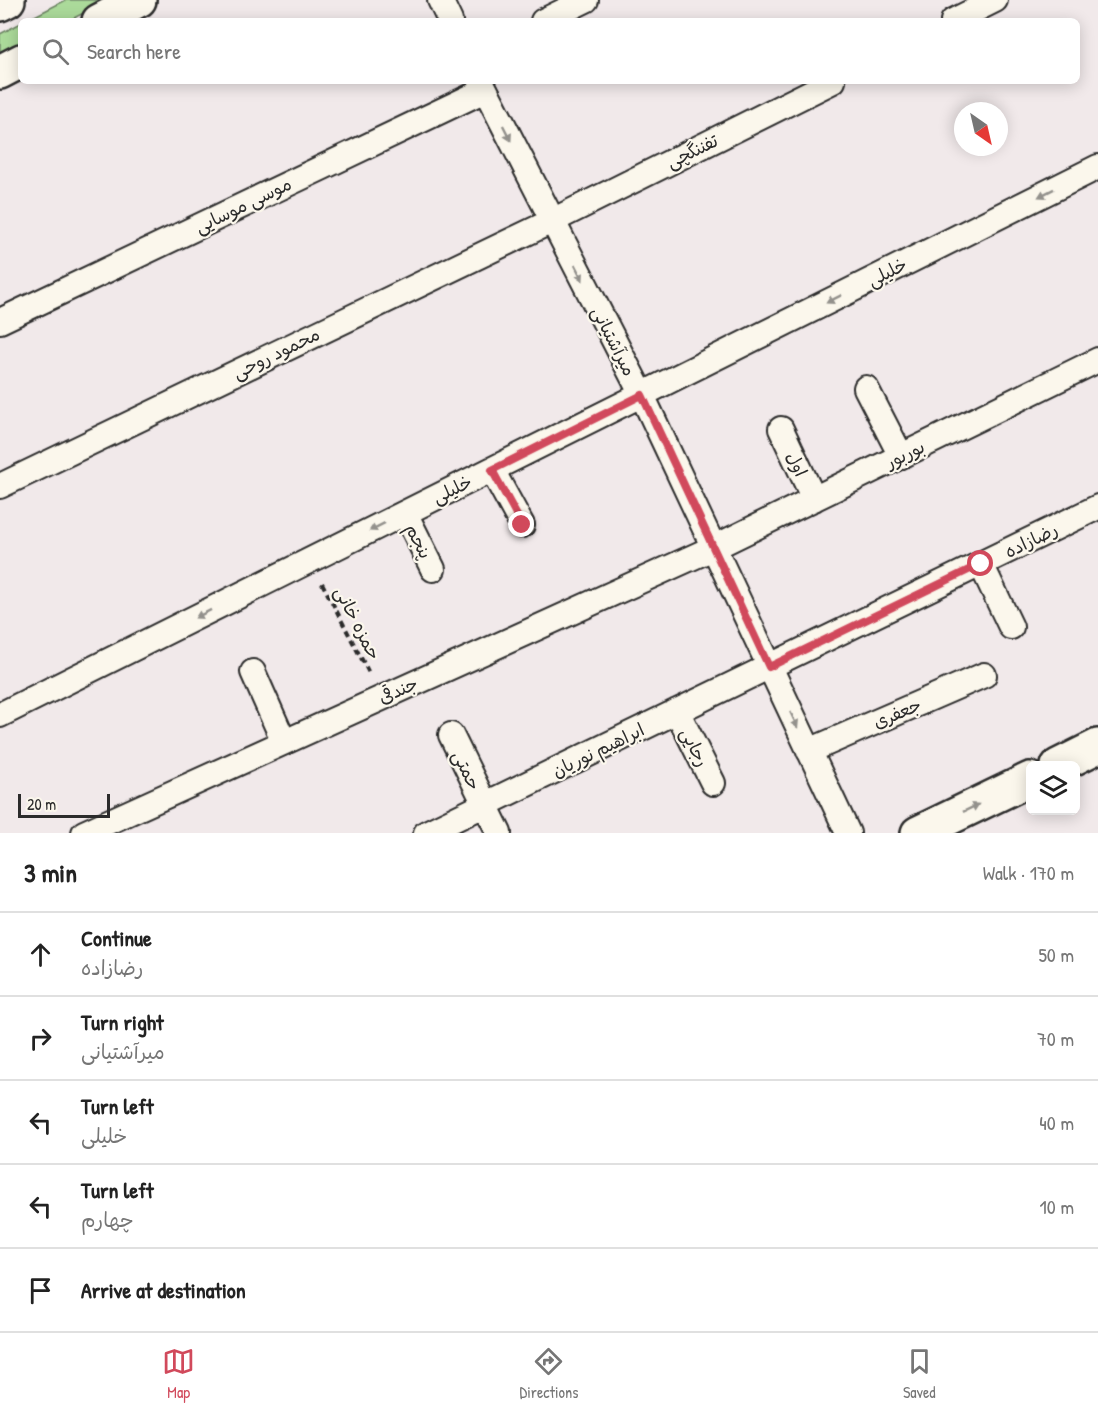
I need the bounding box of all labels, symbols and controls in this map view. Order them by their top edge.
search box [18,18,1080,84]
icon: search [39,35,72,68]
text: Search here [87,36,181,66]
north arrow [954,102,1008,156]
one-way arrow [502,124,512,142]
street label: تفننگچی [662,127,723,174]
street label: موسی موسایی [191,171,295,239]
one-way arrow [1037,188,1054,198]
street label: خلیلی [863,251,911,293]
one-way arrow [574,264,584,281]
one-way arrow [825,294,842,304]
street label: میرآشتیانی [586,302,642,380]
street label: محمود روحی [228,321,324,385]
street label: بوربور [879,434,929,475]
street label: اول [780,447,814,481]
street label: خلیلی [428,469,476,509]
route end [508,511,534,537]
street label: رضازاده [1000,516,1062,564]
street label: پنجم [398,519,438,564]
one-way arrow [369,522,386,531]
route start [967,550,993,576]
street label: حمزه خانی [329,582,387,664]
one-way arrow [194,609,211,619]
street label: جندقی [374,670,422,710]
street label: جعفری [869,692,925,734]
one-way arrow [790,711,799,728]
street label: ابراهیم نوریان [548,717,649,785]
street label: رجایی [675,723,715,771]
street label: حمتی [447,746,487,794]
map controls [1026,761,1080,815]
button: layers [1026,761,1080,815]
scale bar [18,791,110,818]
text: 20 m [27,793,56,815]
one-way arrow [962,803,979,812]
text: 3 min [24,855,77,890]
text: Walk · 170 m [983,859,1074,886]
text: Continue [81,923,152,953]
icon: ahead [24,938,57,971]
text: 50 m [1038,941,1074,968]
text: رضازاده [81,954,143,981]
text: Turn right [81,1007,164,1037]
icon: right [24,1022,57,1055]
text: 70 m [1037,1025,1074,1052]
text: میرآشتیانی [81,1038,165,1065]
text: Turn left [81,1091,154,1121]
icon: left [24,1106,57,1139]
text: 40 m [1039,1109,1074,1136]
text: خلیلی [81,1122,127,1149]
text: Turn left [81,1175,154,1205]
icon: left [24,1190,57,1223]
text: 10 m [1040,1193,1074,1220]
text: چهارم [81,1206,134,1233]
icon: arrive [24,1274,57,1307]
text: Arrive at destination [81,1275,246,1305]
tab: Map [162,1345,195,1403]
tab: Directions [520,1345,578,1403]
tab: Saved [903,1345,936,1403]

